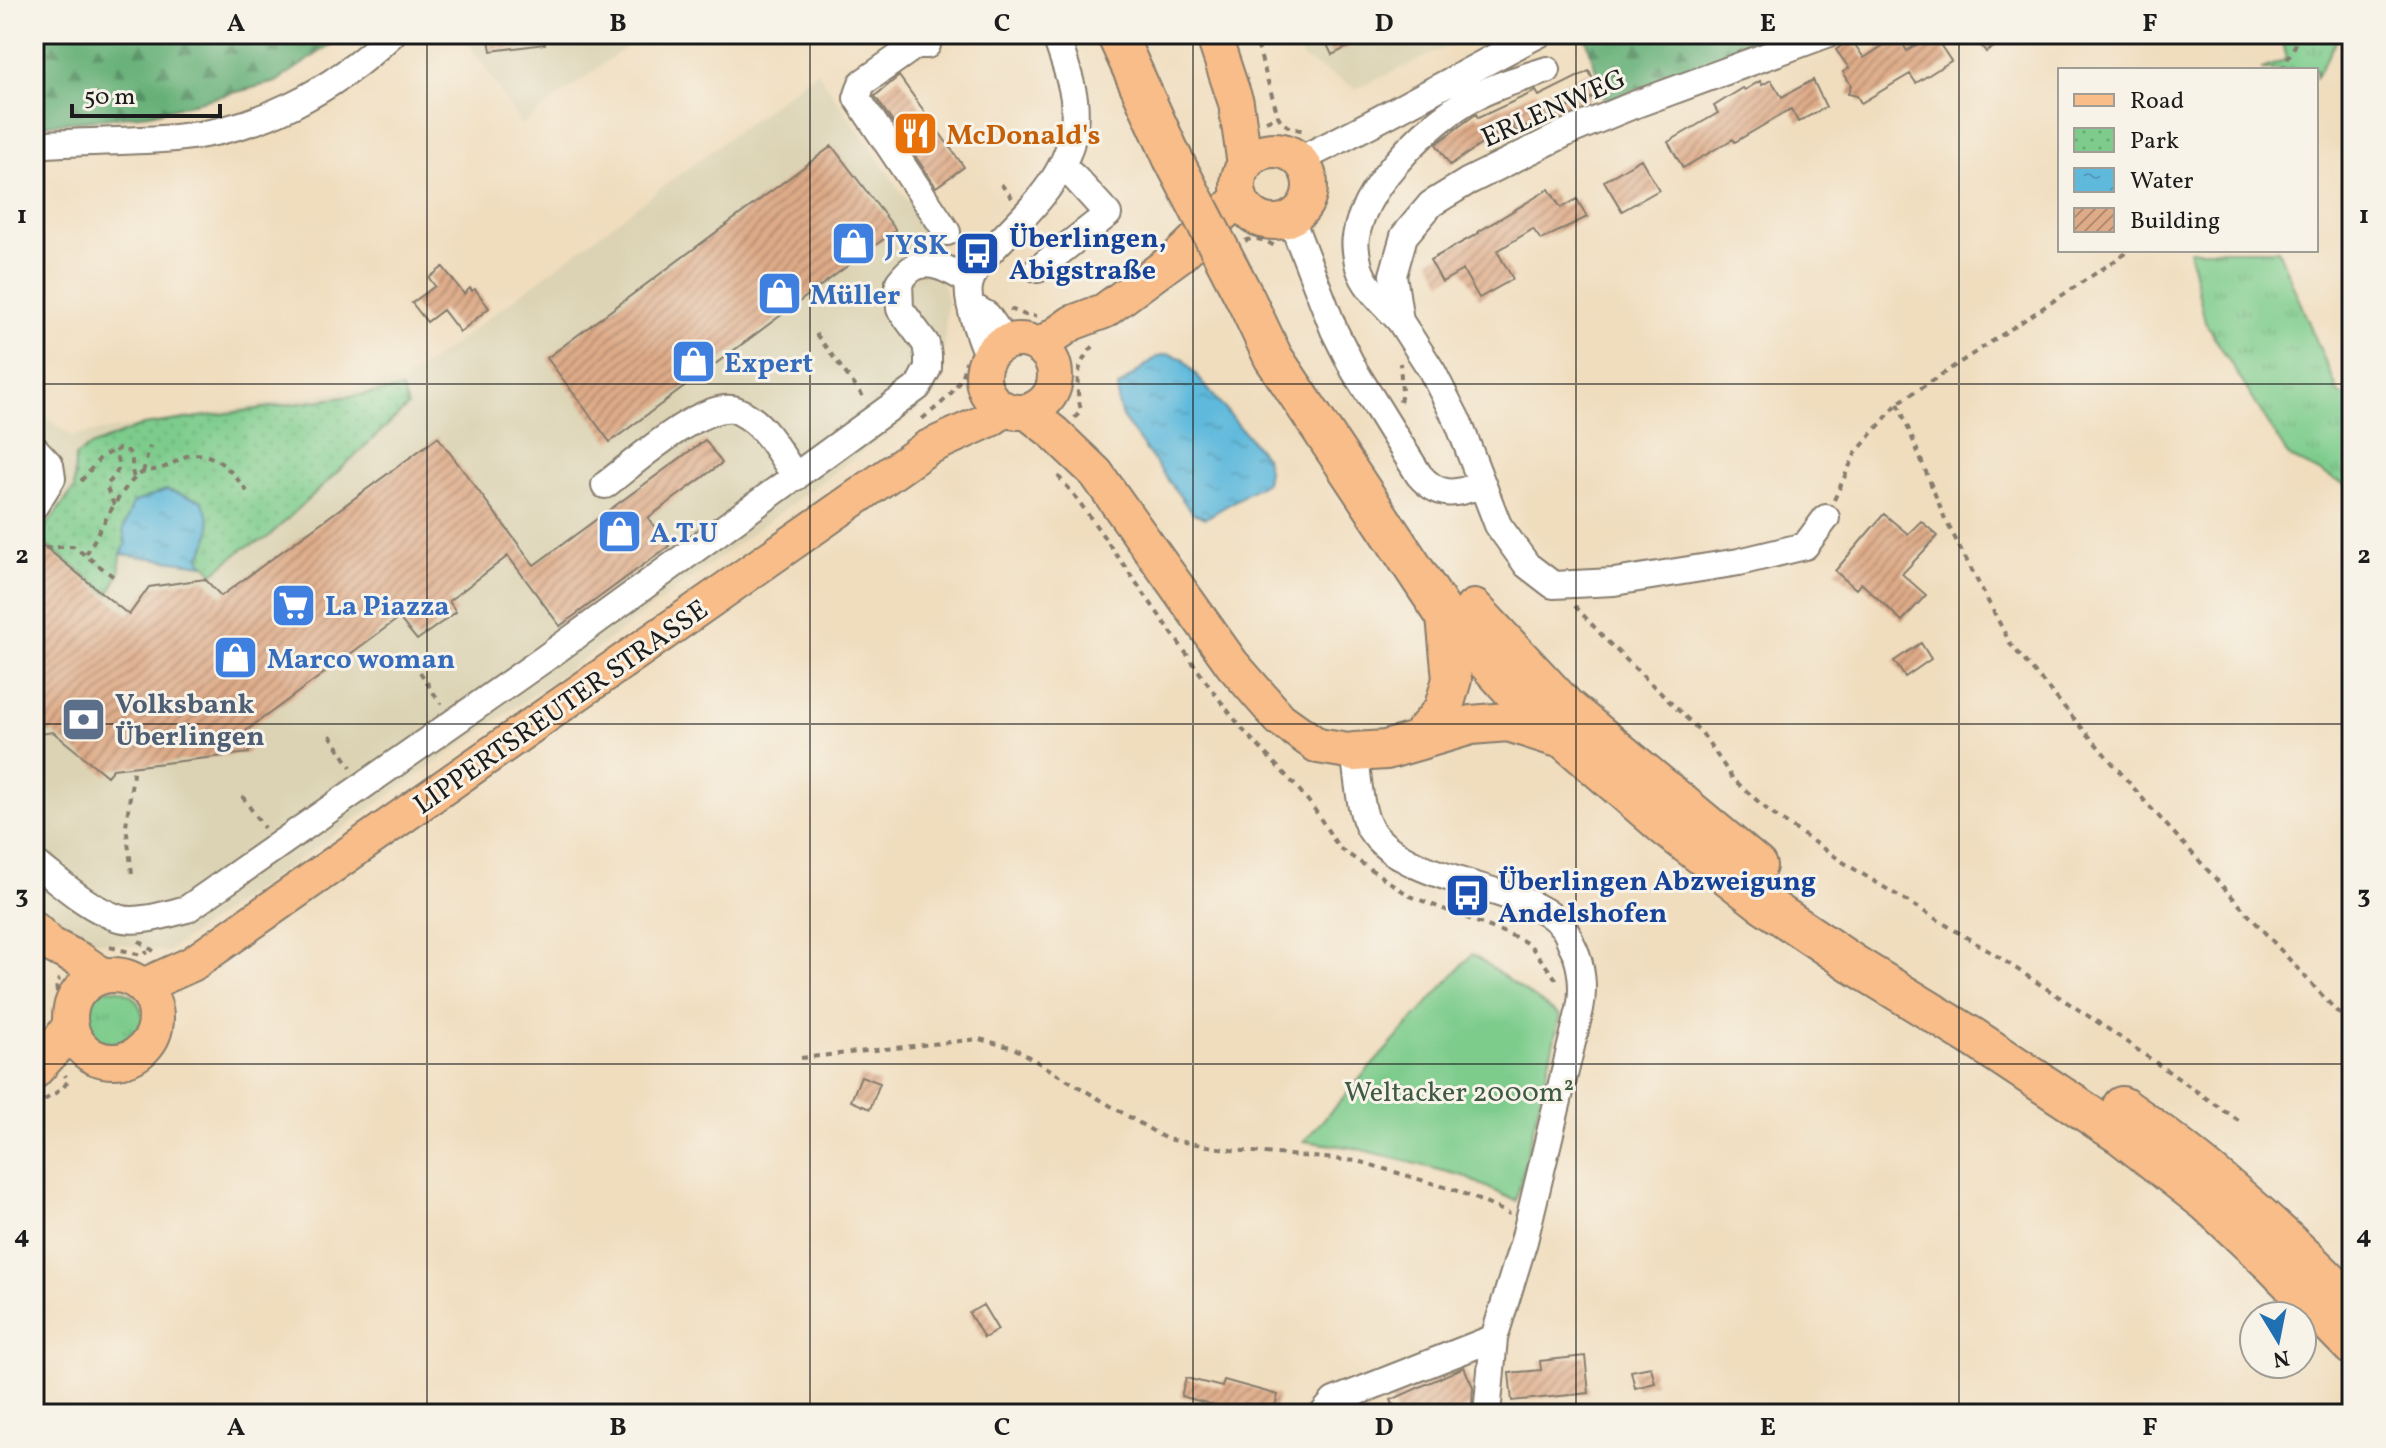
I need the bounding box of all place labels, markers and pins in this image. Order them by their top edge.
restaurant icon: McDonald's [891,110,939,158]
place label: McDonald's [946,117,1101,156]
shop icon: JYSK [830,220,878,268]
place label: Überlingen, Abigstraße [1009,220,1167,291]
place label: JYSK [884,227,948,266]
bus stop icon: Überlingen, Abigstraße [954,229,1002,277]
shop icon: Müller [755,270,803,318]
place label: Müller [810,277,900,316]
shop icon: Expert [669,338,717,386]
place label: Expert [724,345,813,384]
shop icon: A.T.U [595,508,643,556]
place label: A.T.U [650,515,718,554]
supermarket icon: La Piazza [270,581,318,629]
place label: La Piazza [325,588,450,627]
shop icon: Marco woman [212,634,260,682]
place label: Marco woman [267,641,455,680]
place label: Volksbank Überlingen [115,686,265,757]
bank icon: Volksbank Überlingen [60,695,108,743]
place label: Überlingen Abzweigung Andelshofen [1498,863,1816,934]
bus stop icon: Überlingen Abzweigung Andelshofen [1443,872,1491,920]

